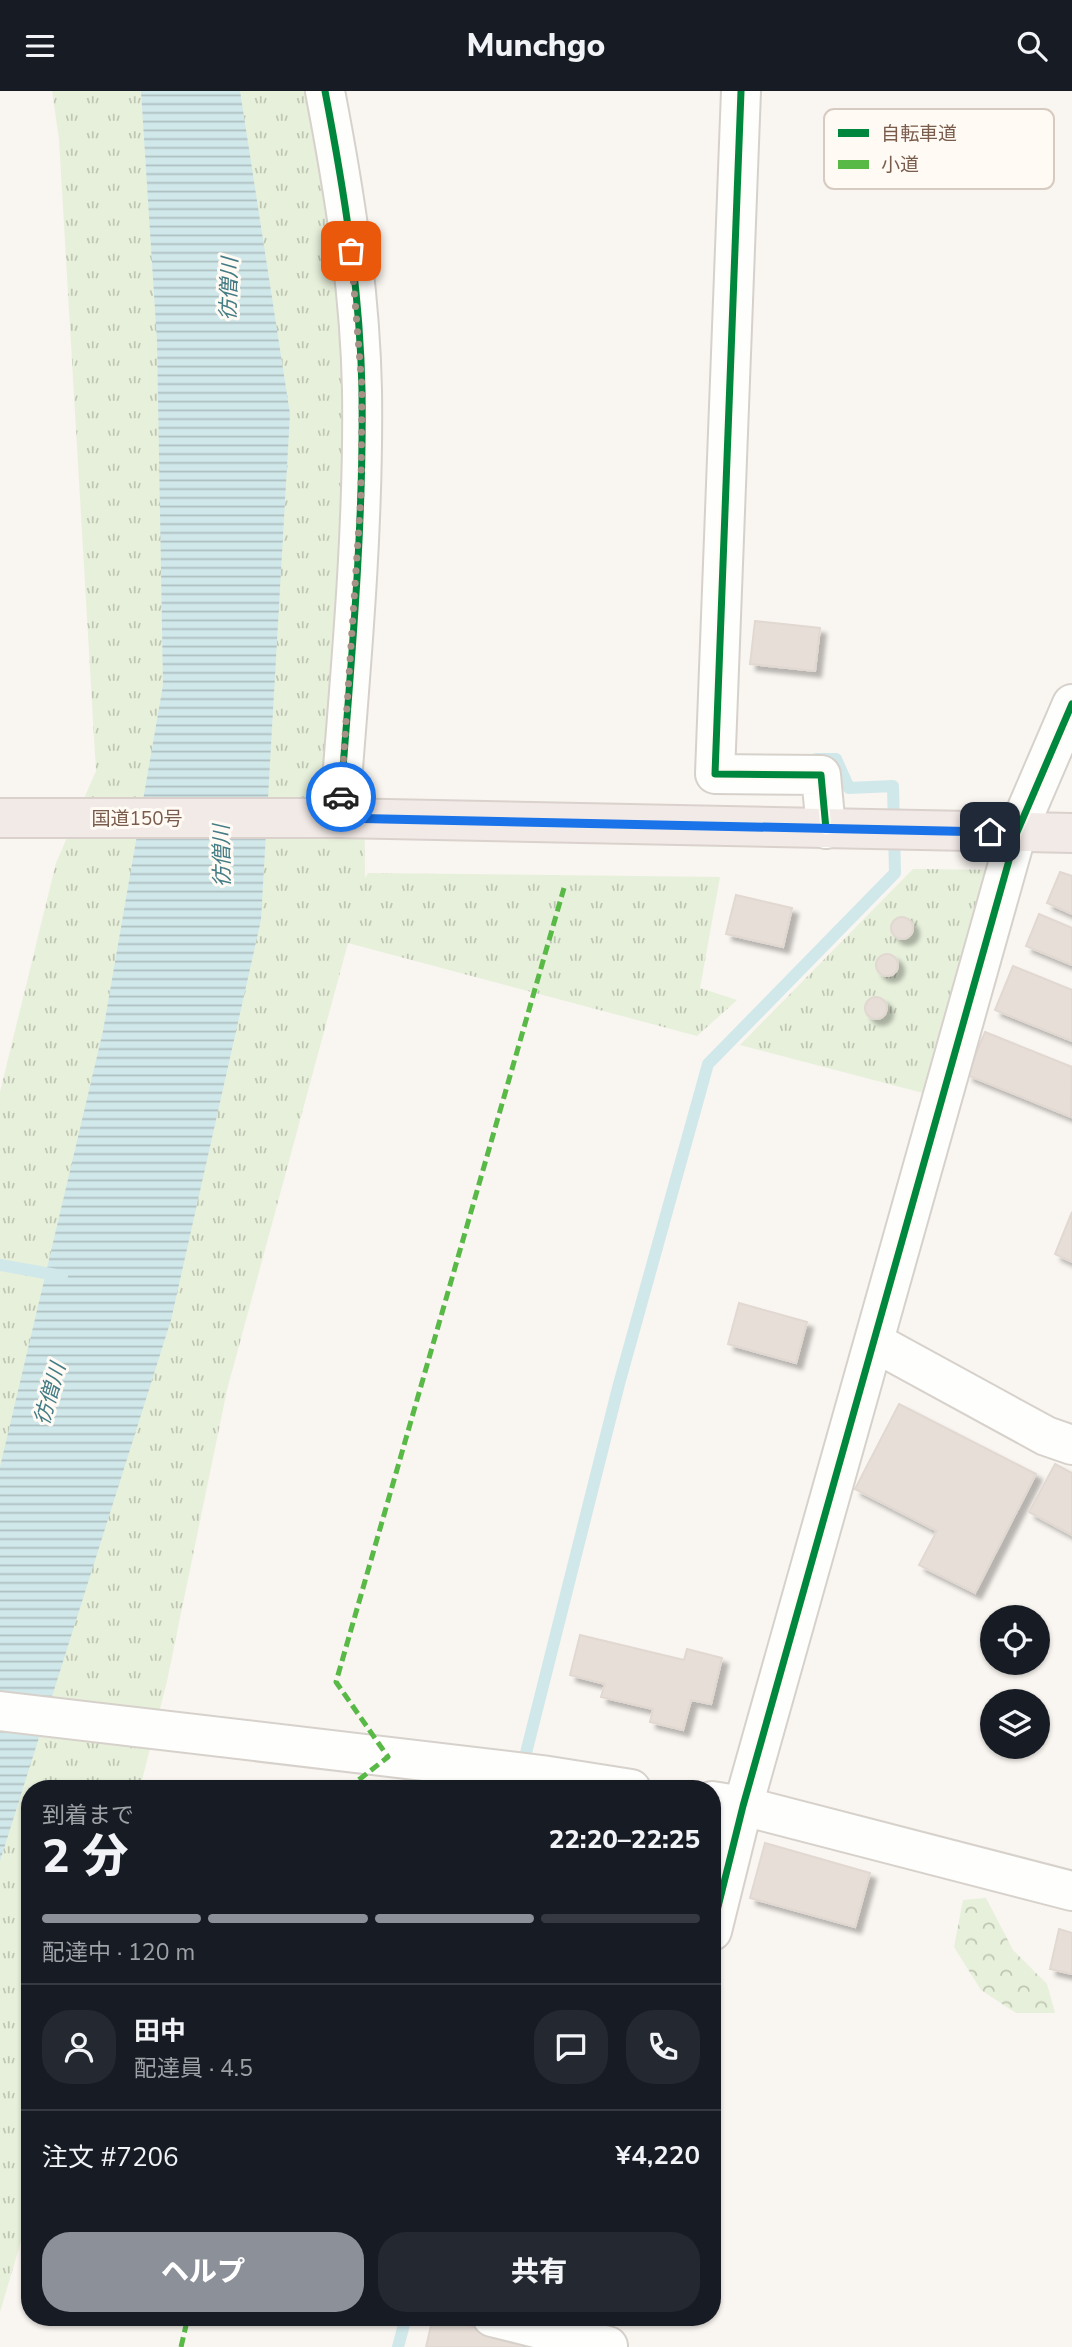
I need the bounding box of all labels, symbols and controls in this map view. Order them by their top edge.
text: Munchgo [467,24,605,67]
icon: menu [21,27,59,65]
icon: search [1013,27,1051,65]
legend [824,109,1054,189]
text: 自転車道 [881,121,957,147]
text: 小道 [881,152,919,178]
pin [321,221,381,281]
icon: bag [332,232,370,270]
water label: 彷僧川 [214,255,244,321]
courier [306,762,376,832]
icon: car [322,778,360,816]
pin [960,802,1020,862]
street label: 国道150号 [91,806,183,832]
icon: home [971,813,1009,851]
water label: 彷僧川 [207,822,237,888]
water label: 彷僧川 [28,1358,73,1428]
map controls [980,1605,1050,1759]
button: locate [980,1605,1050,1675]
button: layers [980,1689,1050,1759]
text: 到着まで [42,1800,134,1831]
text: 22:20–22:25 [549,1822,700,1857]
text: 2 分 [42,1825,128,1888]
text: 配達中 · 120 m [42,1937,195,1968]
button: person [42,2010,116,2084]
button: chat [534,2010,608,2084]
button: phone [626,2010,700,2084]
text: 田中 [134,2014,186,2049]
text: 配達員 · 4.5 [134,2053,253,2084]
text: ¥4,220 [616,2138,700,2173]
text: 注文 #7206 [42,2140,179,2175]
button: ヘルプ [42,2232,364,2312]
button: 共有 [378,2232,700,2312]

